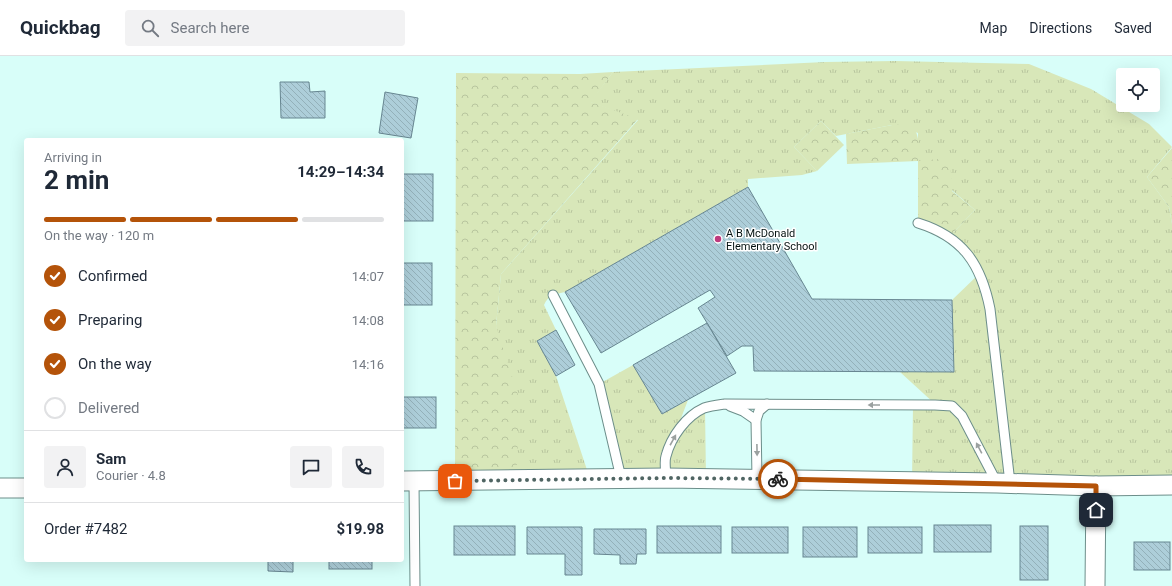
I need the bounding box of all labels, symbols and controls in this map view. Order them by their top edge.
search box [125,10,405,46]
text: Quickbag [20,16,101,39]
icon: search [139,17,161,39]
text: Search here [171,19,249,37]
text: Map [980,20,1007,36]
text: Directions [1029,20,1092,36]
text: Saved [1114,20,1152,36]
map controls [1116,68,1160,112]
button: locate [1116,68,1160,112]
text: Arriving in [44,150,102,165]
text: 14:29–14:34 [297,163,384,181]
text: 2 min [44,165,109,195]
place label: A B McDonald Elementary School [726,227,817,253]
text: On the way · 120 m [44,228,154,243]
marker: A B McDonald Elementary School [713,234,723,244]
icon: check [44,265,66,287]
text: Confirmed [78,267,148,285]
text: 14:07 [352,269,384,284]
icon: check [44,309,66,331]
text: Preparing [78,311,142,329]
text: 14:08 [352,313,384,328]
icon: check [44,353,66,375]
text: On the way [78,355,152,373]
text: 14:16 [352,357,384,372]
text: Delivered [78,399,140,417]
one-way arrow [867,402,880,408]
one-way arrow [670,434,677,446]
one-way arrow [976,443,982,454]
one-way arrow [754,444,760,457]
button: person [44,446,86,488]
button: chat [290,446,332,488]
button: phone [342,446,384,488]
text: Sam [96,450,126,468]
courier [758,459,798,499]
pin [438,464,472,498]
text: Courier · 4.8 [96,468,166,483]
icon: bike [767,468,789,490]
icon: bag [444,470,466,492]
pin [1079,493,1113,527]
icon: home [1085,499,1107,521]
text: Order #7482 [44,520,127,538]
text: $19.98 [337,520,384,538]

